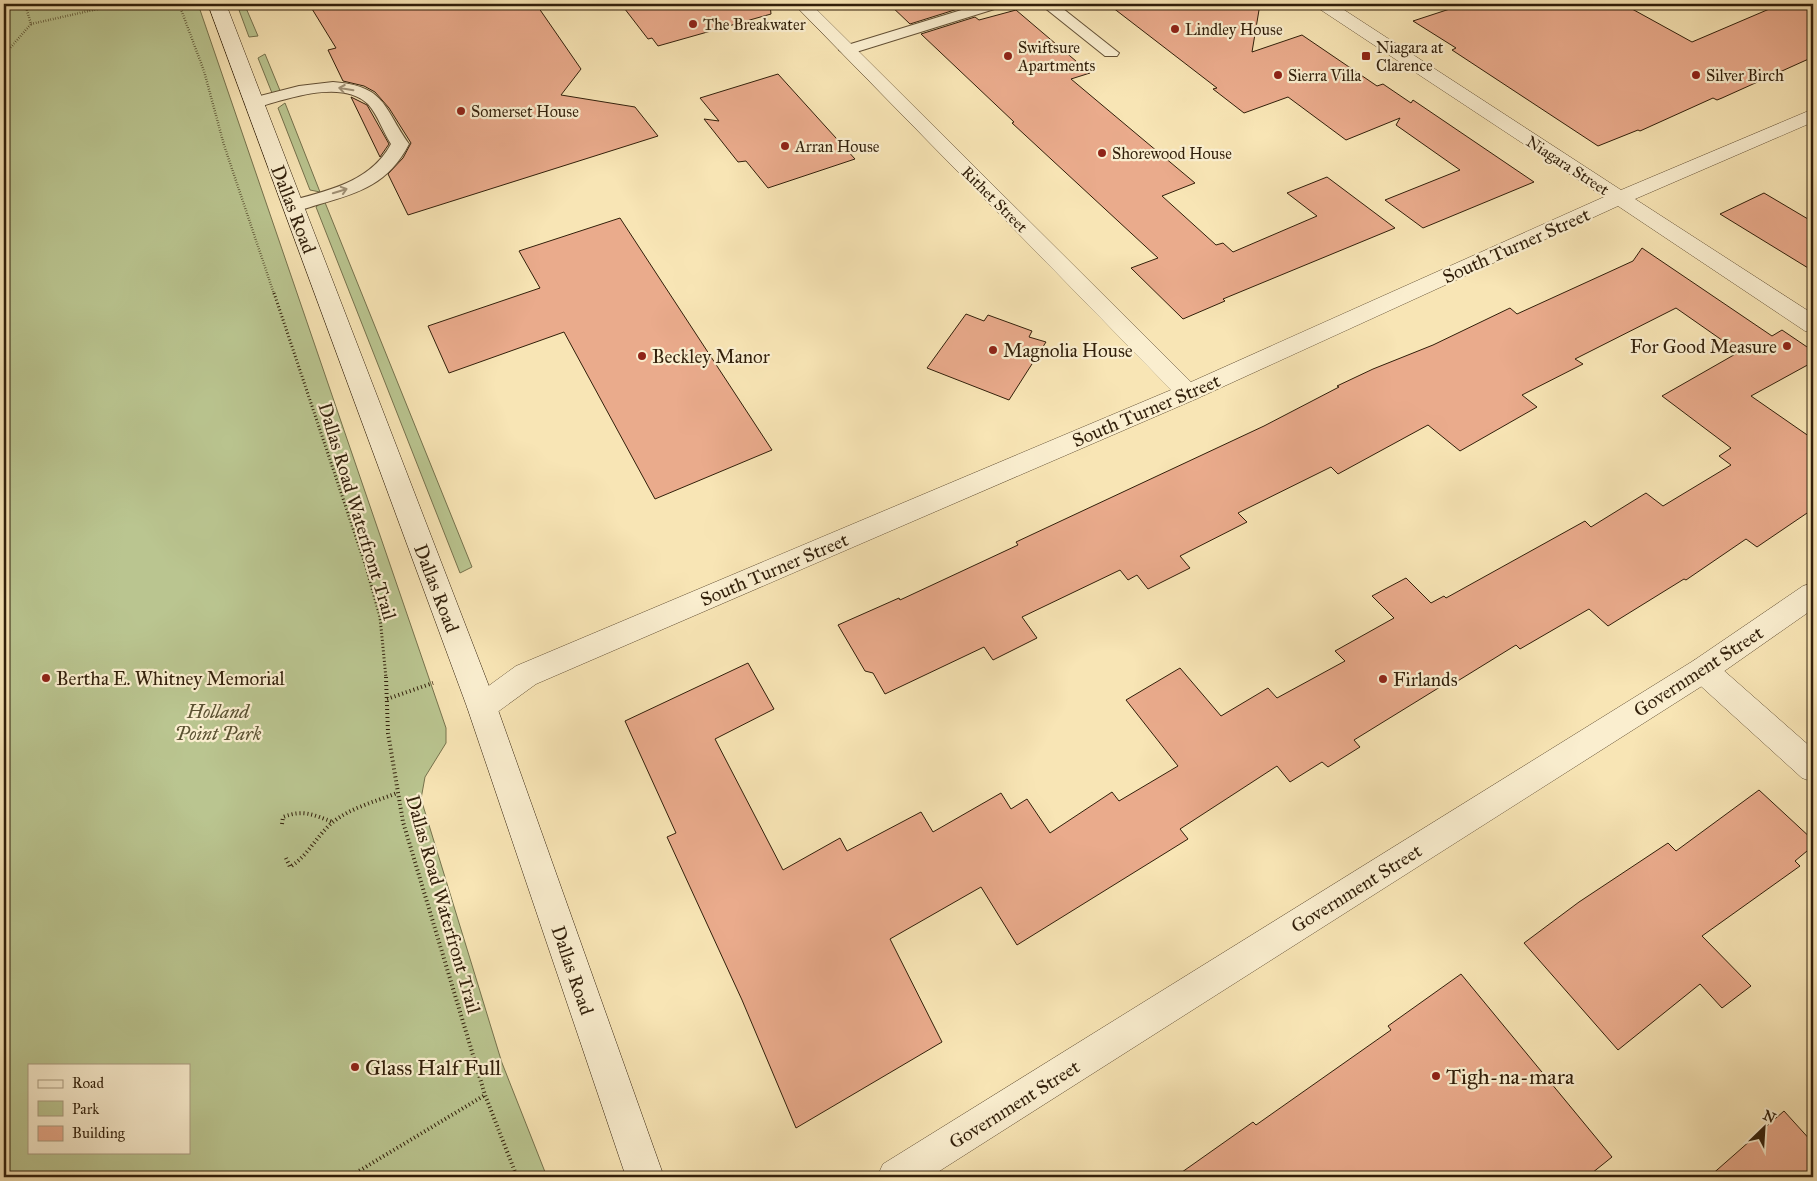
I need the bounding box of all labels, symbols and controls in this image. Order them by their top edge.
place label: The Breakwater [703,15,806,34]
marker: The Breakwater [687,18,699,30]
place label: Lindley House [1185,20,1283,39]
marker: Lindley House [1169,23,1181,35]
place label: Swiftsure Apartments [1017,38,1096,75]
place label: Niagara at Clarence [1376,38,1444,75]
marker: Swiftsure Apartments [1002,50,1014,62]
marker: Niagara at Clarence [1360,50,1372,62]
place label: Sierra Villa [1288,66,1362,85]
place label: Silver Birch [1706,66,1784,85]
marker: Sierra Villa [1272,69,1284,81]
marker: Silver Birch [1690,69,1702,81]
one-way arrow [338,84,354,94]
place label: Somerset House [471,102,579,121]
marker: Somerset House [455,105,467,117]
street label: Niagara Street [1522,132,1613,200]
place label: Arran House [794,137,880,156]
marker: Arran House [779,140,791,152]
place label: Shorewood House [1112,144,1232,163]
marker: Shorewood House [1096,147,1108,159]
street label: Dallas Road [266,162,321,257]
street label: Rithet Street [958,162,1032,237]
one-way arrow [331,186,347,196]
street label: South Turner Street [1439,203,1594,288]
place label: For Good Measure [1630,335,1777,358]
place label: Magnolia House [1003,339,1133,363]
marker: For Good Measure [1781,340,1793,352]
marker: Magnolia House [987,344,999,356]
place label: Beckley Manor [652,345,771,368]
marker: Beckley Manor [636,350,648,362]
street label: South Turner Street [1069,369,1224,452]
street label: Dallas Road Waterfront Trail [313,400,402,623]
street label: South Turner Street [697,528,852,611]
street label: Dallas Road [409,541,464,636]
street label: Government Street [1629,621,1768,722]
place label: Bertha E. Whitney Memorial [56,667,286,690]
place label: Firlands [1393,668,1458,691]
marker: Bertha E. Whitney Memorial [40,672,52,684]
marker: Firlands [1377,673,1389,685]
park label: Holland Point Park [175,700,262,745]
street label: Dallas Road Waterfront Trail [401,792,486,1017]
street label: Government Street [1287,839,1426,938]
street label: Dallas Road [547,923,599,1018]
place label: Glass Half Full [365,1054,501,1081]
street label: Government Street [945,1055,1084,1154]
marker: Glass Half Full [349,1061,361,1073]
place label: Tigh-na-mara [1446,1063,1575,1090]
legend [28,1064,190,1154]
marker: Tigh-na-mara [1430,1070,1442,1082]
text: Road [72,1074,104,1092]
text: Park [72,1100,99,1118]
north arrow [1740,1104,1790,1154]
text: N [1760,1106,1778,1127]
text: Building [72,1124,126,1142]

